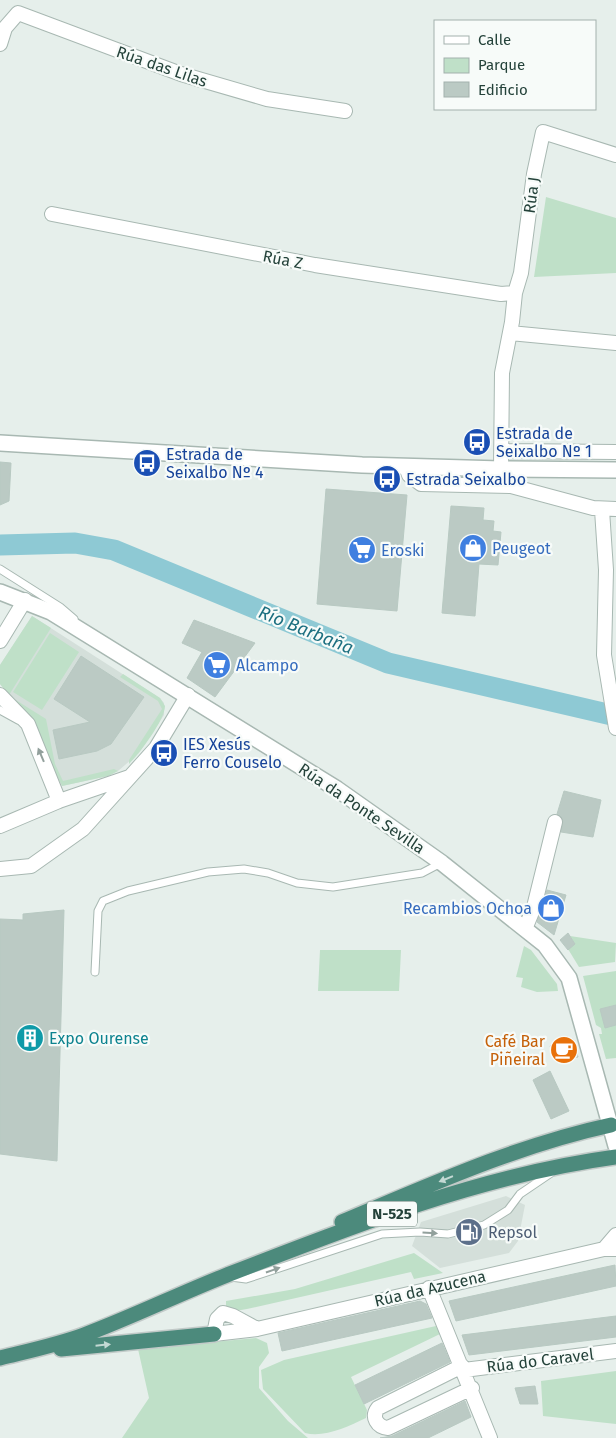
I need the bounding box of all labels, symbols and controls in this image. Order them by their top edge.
legend [434,20,596,110]
text: Calle [478,31,511,49]
street label: Rúa das Lilas [114,42,210,91]
text: Parque [478,56,525,74]
text: Edificio [478,81,528,99]
street label: Rúa J [520,176,543,215]
street label: Rúa Z [261,246,304,273]
place label: Estrada de Seixalbo Nº 1 [496,424,592,461]
bus stop icon: Estrada de Seixalbo Nº 1 [462,427,492,457]
place label: Estrada de Seixalbo Nº 4 [166,445,264,482]
bus stop icon: Estrada de Seixalbo Nº 4 [132,448,162,478]
bus stop icon: Estrada Seixalbo [372,464,402,494]
place label: Estrada Seixalbo [406,470,526,489]
shop icon: Peugeot [458,533,488,563]
supermarket icon: Eroski [347,535,377,565]
place label: Peugeot [492,539,551,558]
place label: Eroski [381,541,425,560]
water label: Río Barbaña [255,601,357,659]
supermarket icon: Alcampo [202,650,232,680]
place label: Alcampo [236,656,299,675]
place label: IES Xesús Ferro Couselo [183,735,282,772]
bus stop icon: IES Xesús Ferro Couselo [149,738,179,768]
one-way arrow [36,748,44,762]
street label: Rúa da Ponte Sevilla [295,759,428,858]
shop icon: Recambios Ochoa [536,893,566,923]
place label: Recambios Ochoa [403,899,532,918]
building icon: Expo Ourense [15,1023,45,1053]
place label: Expo Ourense [49,1029,149,1048]
place label: Café Bar Piñeiral [485,1032,546,1069]
cafe icon: Café Bar Piñeiral [549,1035,579,1065]
one-way arrow [439,1176,454,1183]
road number: N-525 [367,1202,417,1226]
fuel station icon: Repsol [454,1217,484,1247]
place label: Repsol [488,1223,537,1242]
one-way arrow [422,1229,438,1237]
one-way arrow [266,1266,281,1274]
street label: Rúa da Azucena [372,1266,488,1311]
one-way arrow [95,1341,111,1349]
street label: Rúa do Caravel [485,1344,595,1376]

